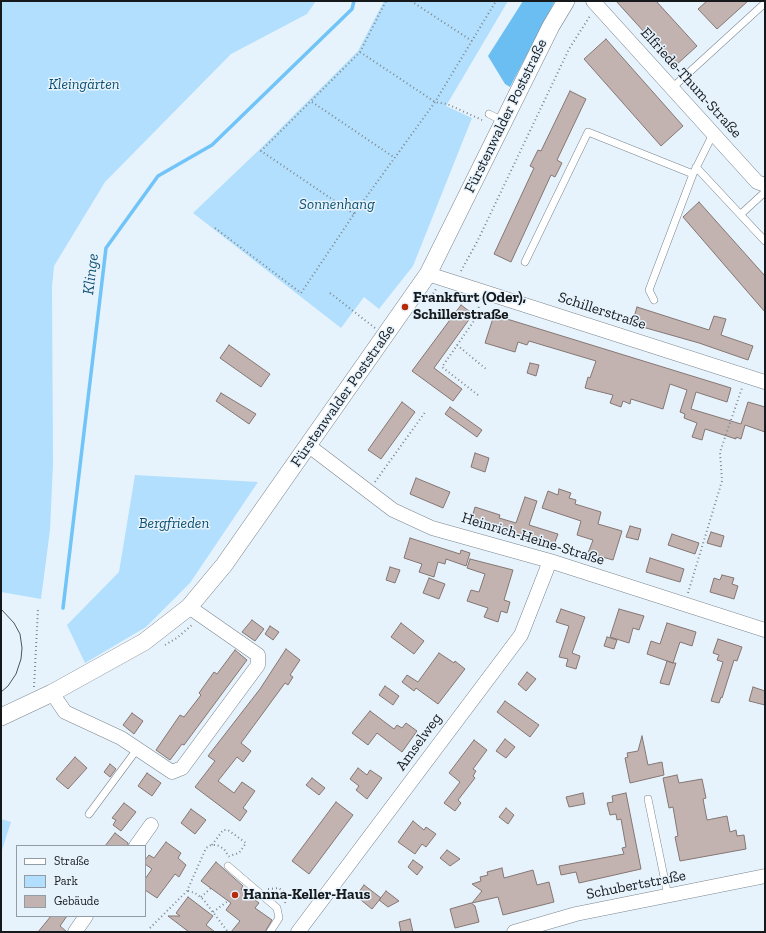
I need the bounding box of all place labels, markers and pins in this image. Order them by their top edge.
place label: Frankfurt (Oder), Schillerstraße [413,289,526,324]
marker: Frankfurt (Oder), Schillerstraße [400,302,410,312]
place label: Hanna-Keller-Haus [243,886,370,904]
marker: Hanna-Keller-Haus [230,890,240,900]

